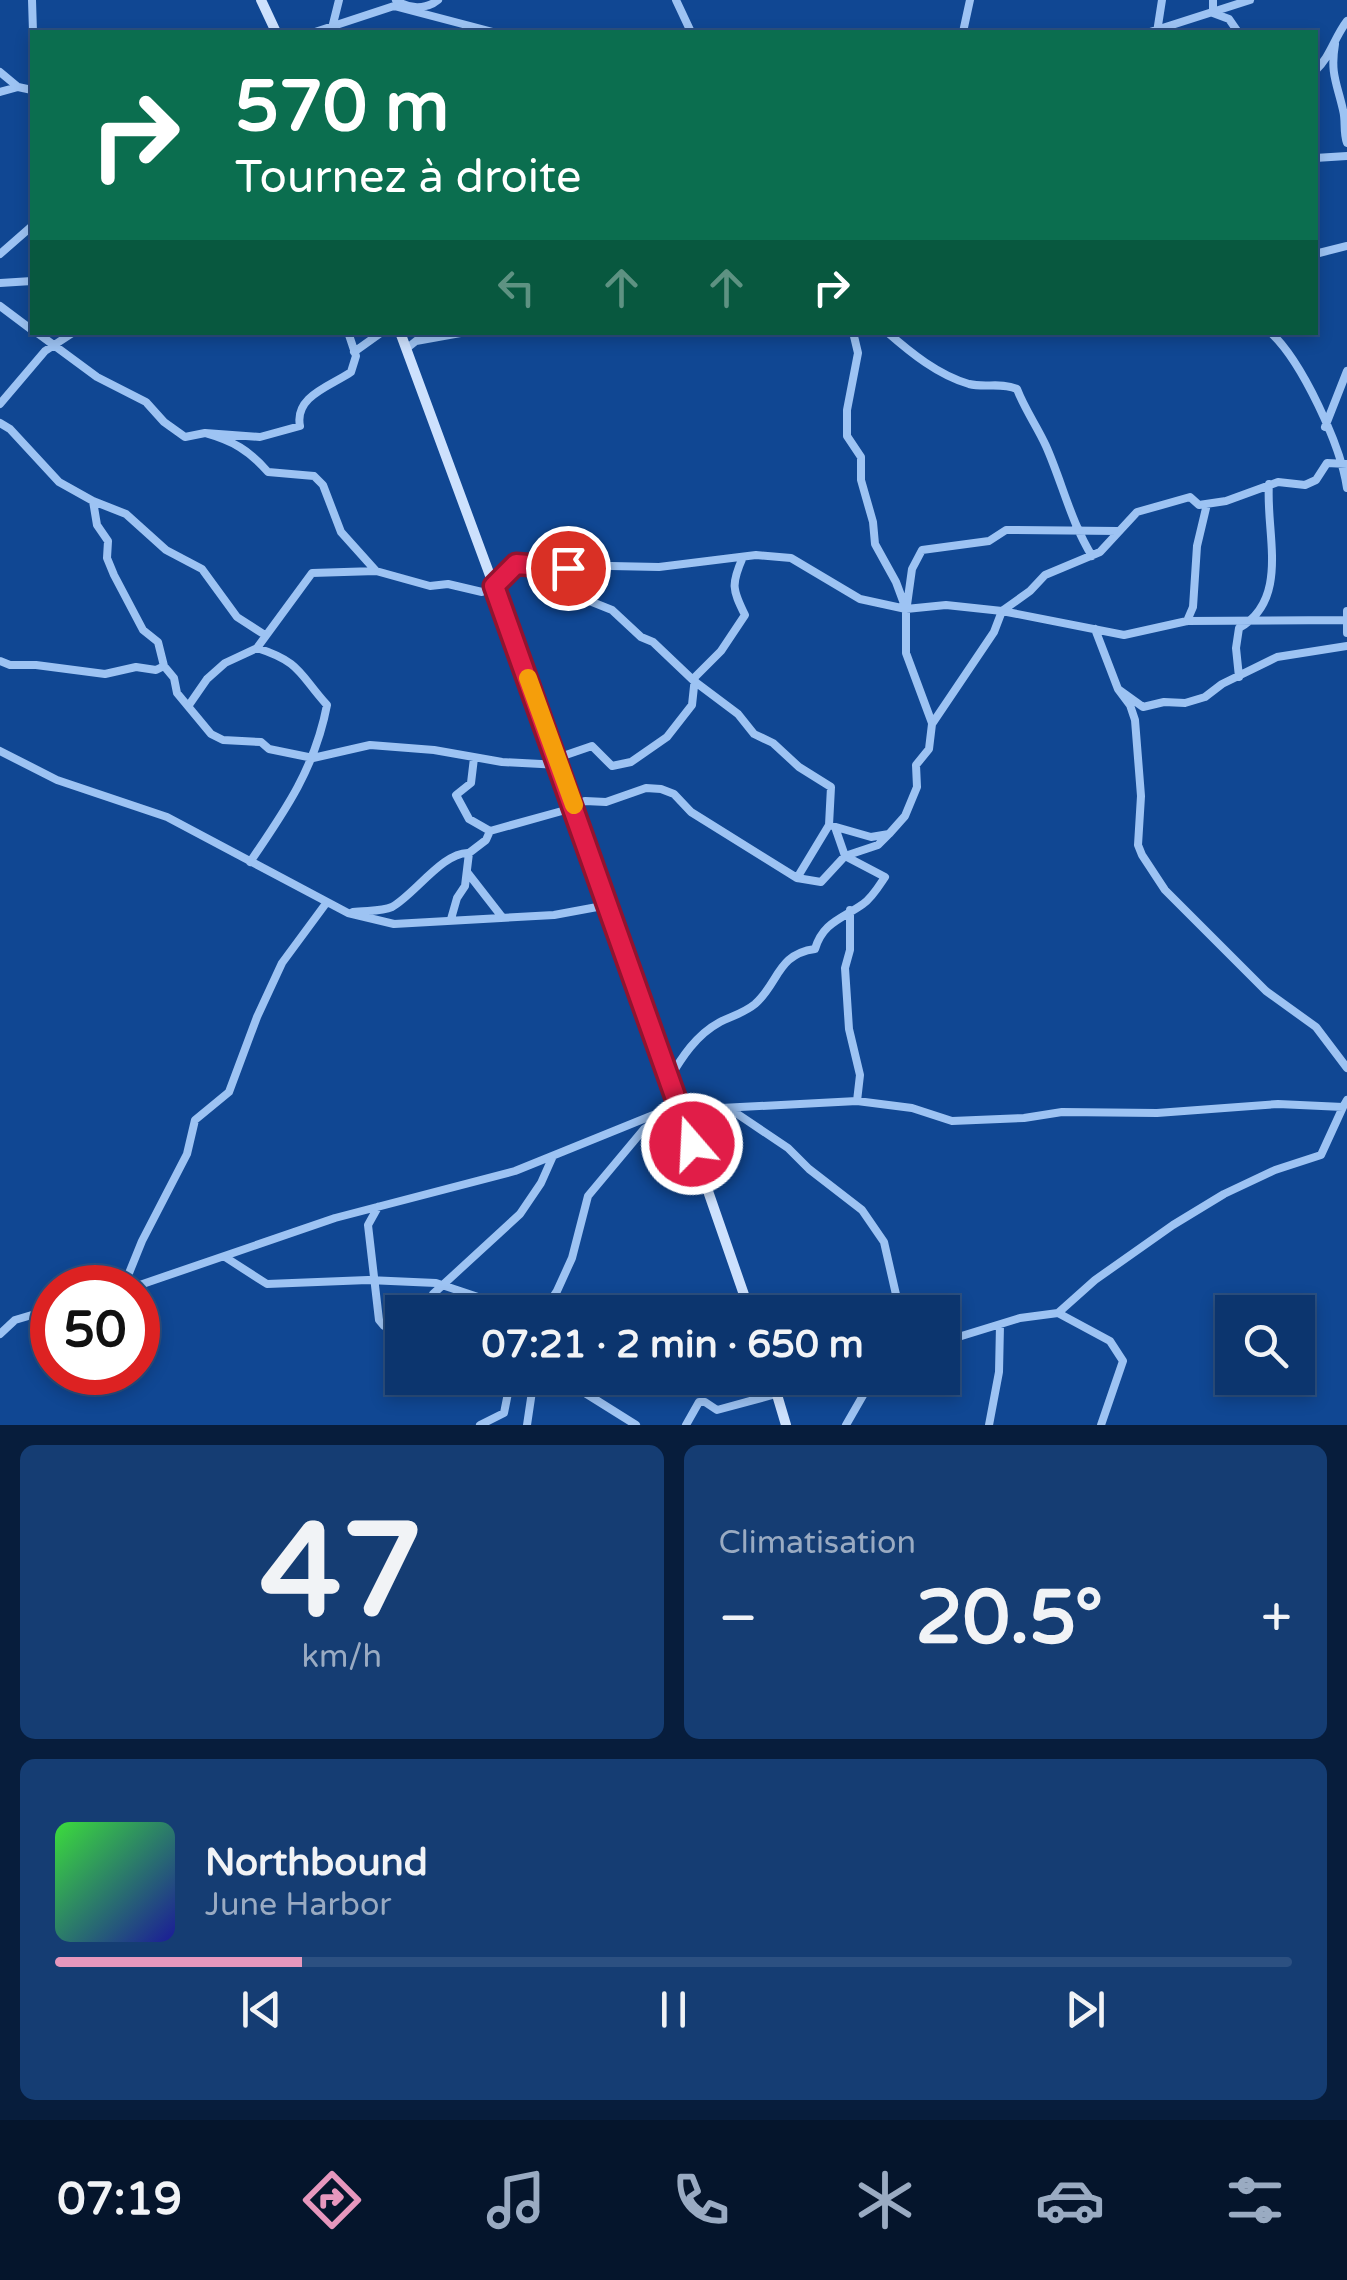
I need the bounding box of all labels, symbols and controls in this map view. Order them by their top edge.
text: 570 m [235,66,449,150]
icon: right [70,70,200,200]
text: Tournez à droite [235,151,581,205]
icon: left [489,260,544,315]
icon: ahead [594,260,649,315]
icon: ahead [699,260,754,315]
icon: right [804,260,859,315]
pin [526,526,611,611]
icon: arrive [541,541,596,596]
position arrow [640,1092,744,1196]
speed limit sign: 50 [30,1265,160,1395]
map controls [1215,1295,1315,1395]
button: search [1215,1295,1315,1395]
text: 07:21 · 2 min · 650 m [481,1322,864,1368]
text: 47 [260,1495,423,1651]
text: Climatisation [719,1524,916,1562]
text: 20.5° [916,1573,1103,1663]
text: − [719,1586,758,1652]
text: + [1261,1586,1292,1652]
text: km/h [302,1638,382,1676]
text: Northbound [205,1840,428,1886]
text: June Harbor [205,1886,392,1924]
icon: previous [234,1982,289,2037]
icon: pause [646,1982,701,2037]
icon: next [1058,1982,1113,2037]
icon: directions [297,2165,367,2235]
icon: music [481,2165,551,2235]
icon: phone [666,2165,736,2235]
icon: climate [850,2165,920,2235]
icon: car [1035,2165,1105,2235]
icon: filters [1220,2165,1290,2235]
text: 07:19 [57,2173,182,2227]

